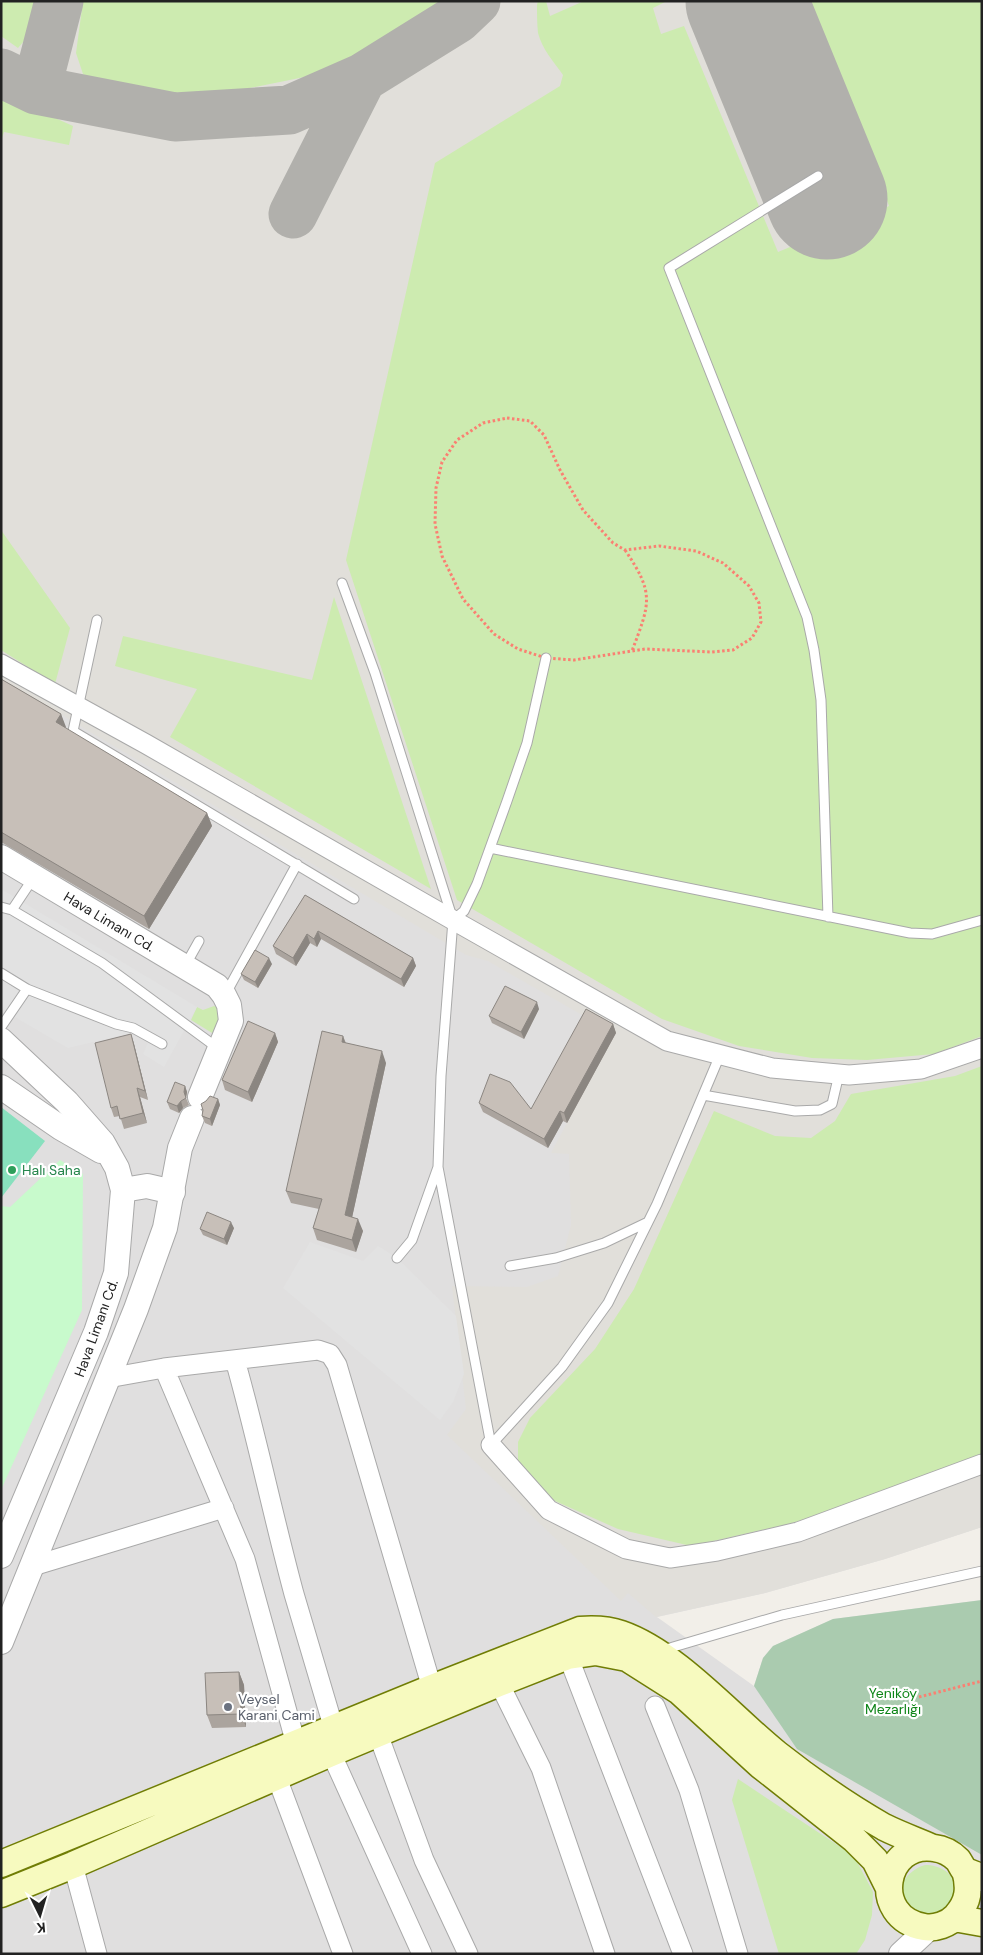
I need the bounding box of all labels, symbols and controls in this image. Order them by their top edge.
street label: Hava Limanı Cd. [60,888,158,956]
place label: Halı Saha [22,1161,81,1179]
marker: Halı Saha [6,1164,18,1176]
street label: Hava Limanı Cd. [70,1277,122,1379]
park label: Yeniköy Mezarlığı [865,1684,921,1718]
place label: Veysel Karani Cami [238,1690,315,1724]
marker: Veysel Karani Cami [222,1701,234,1713]
north arrow [15,1890,65,1940]
text: K [36,1919,46,1937]

